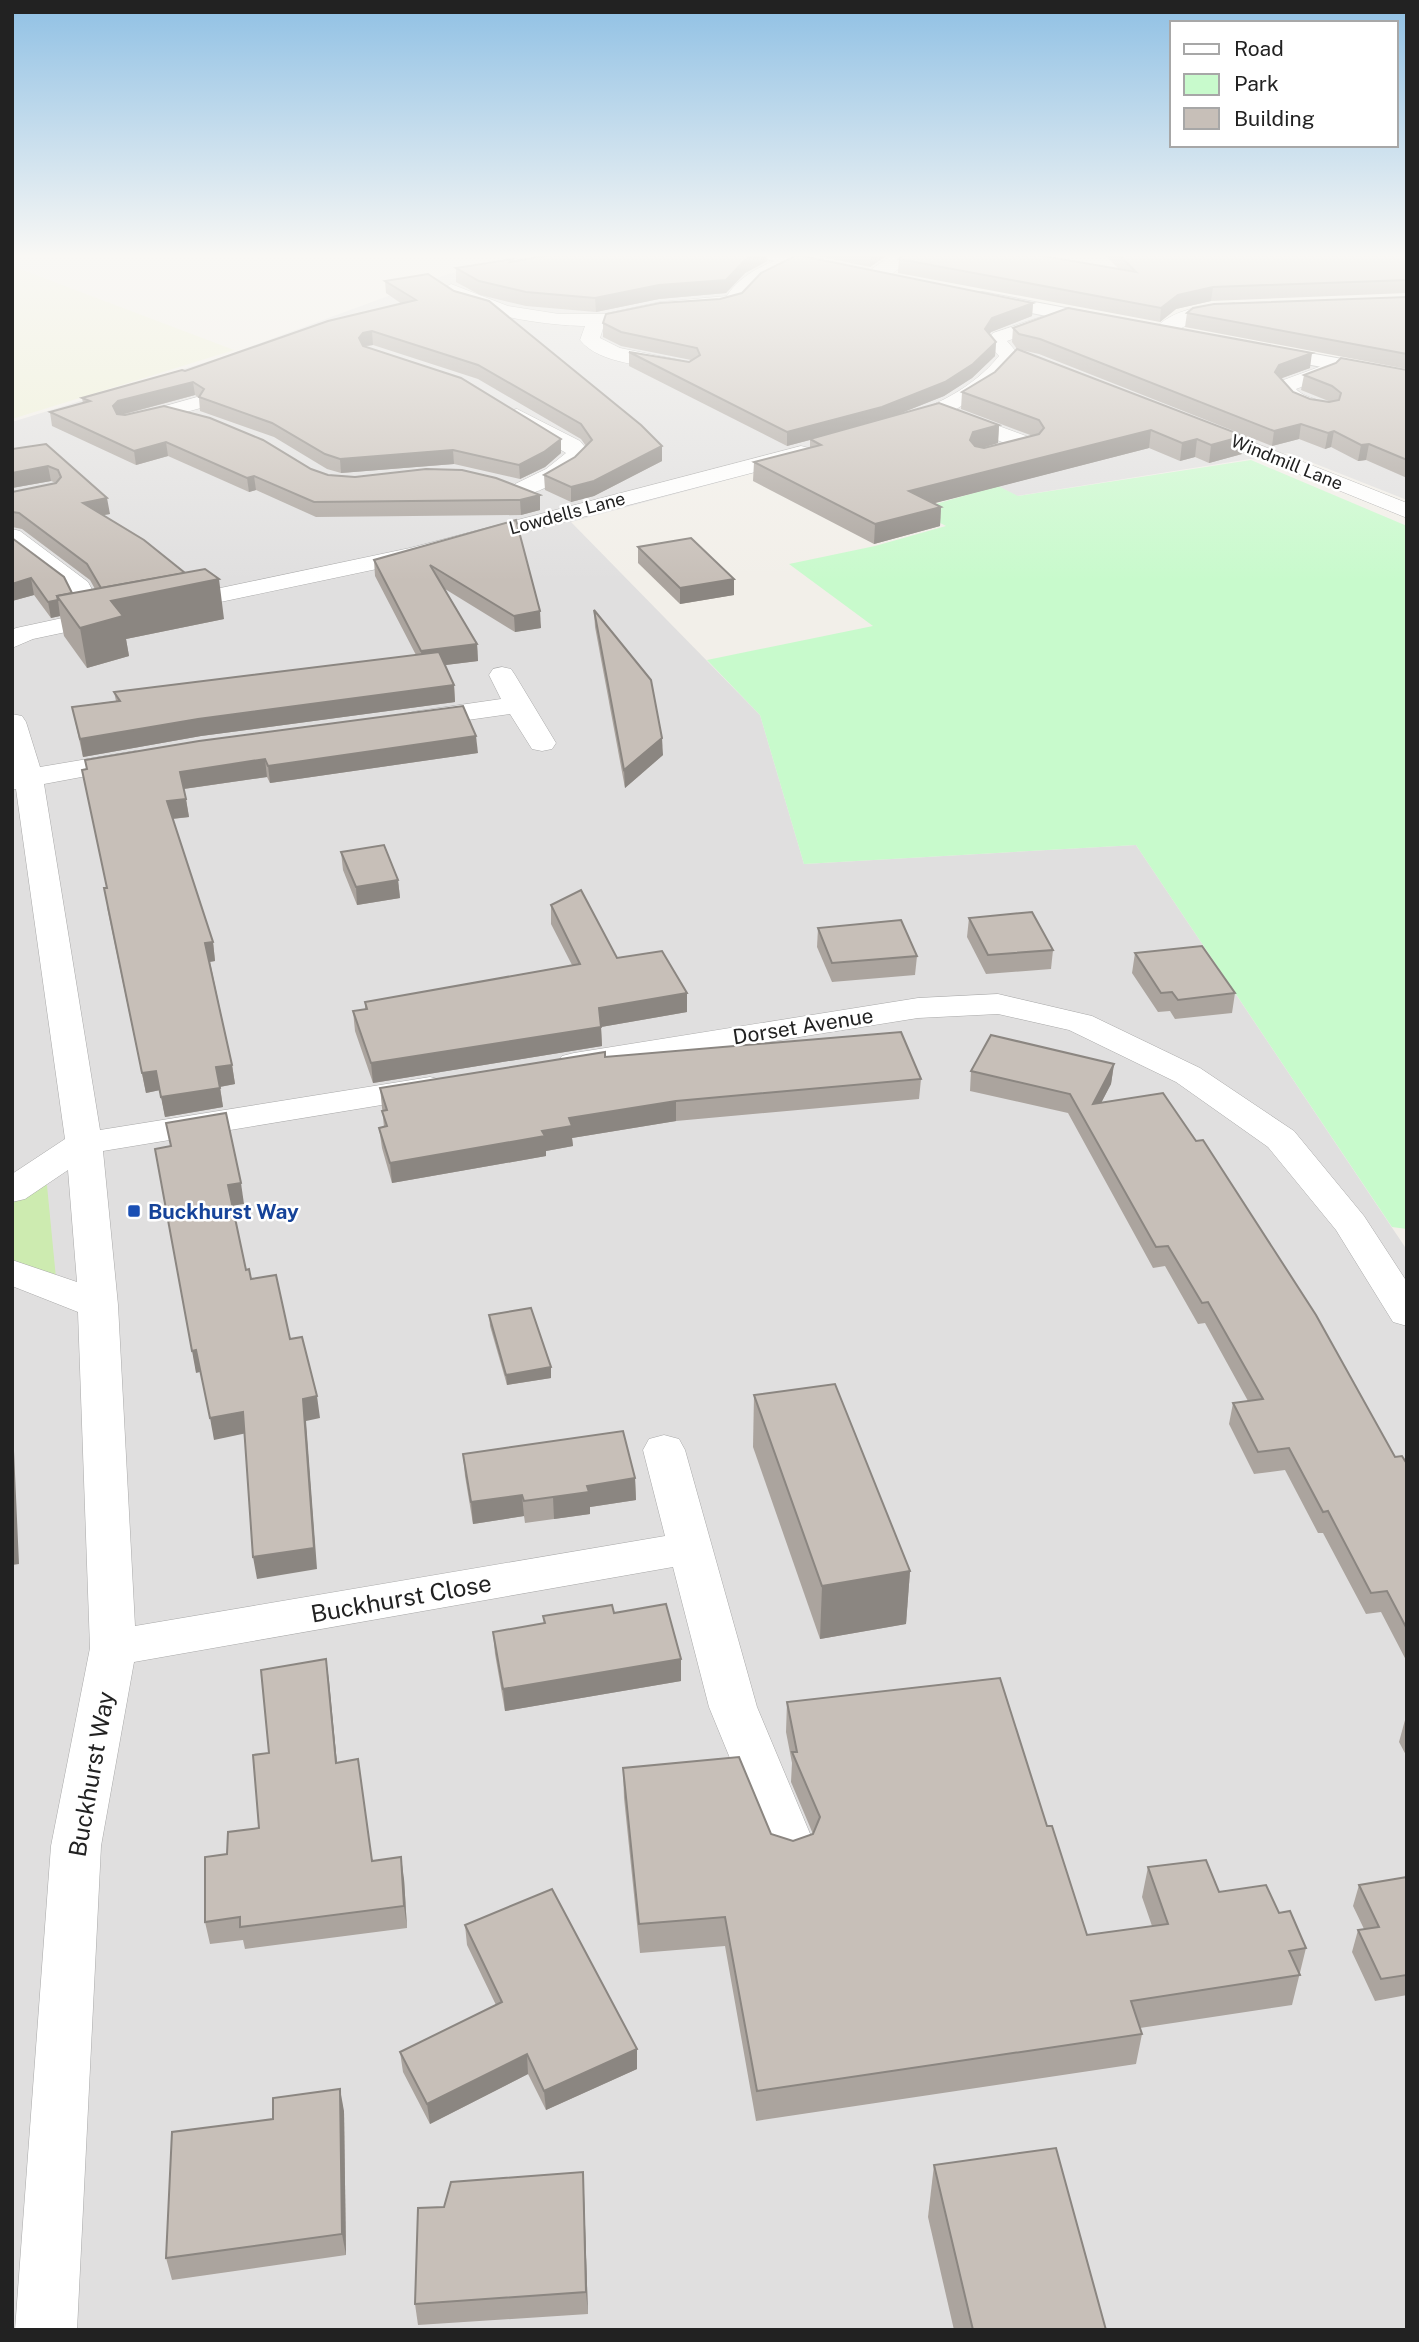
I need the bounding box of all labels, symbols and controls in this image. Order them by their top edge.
legend [1170,21,1398,147]
text: Road [1234,36,1284,61]
text: Park [1234,71,1279,96]
text: Building [1234,106,1315,131]
street label: Windmill Lane [1228,430,1346,494]
street label: Lowdells Lane [507,487,627,539]
street label: Dorset Avenue [731,1003,875,1049]
place label: Buckhurst Way [148,1199,299,1224]
marker: Buckhurst Way [126,1203,142,1219]
street label: Buckhurst Close [308,1568,494,1628]
street label: Buckhurst Way [63,1689,119,1859]

